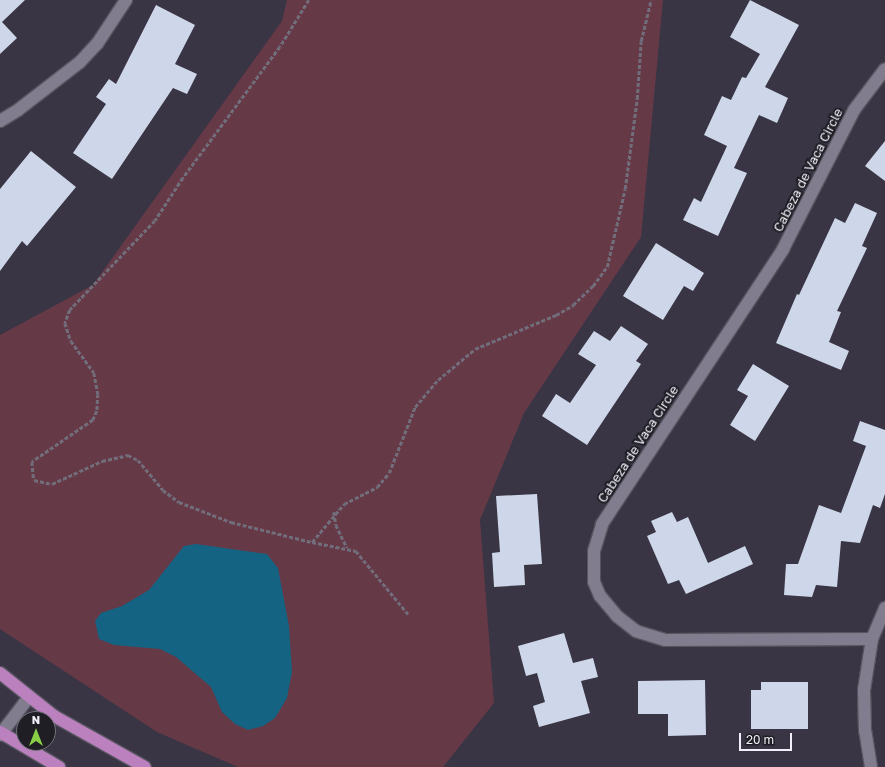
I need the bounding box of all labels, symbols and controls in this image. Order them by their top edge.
street label: Cabeza de Vaca Circle [770,106,846,234]
street label: Cabeza de Vaca Circle [594,382,682,506]
north arrow [16,711,56,751]
text: N [32,713,40,726]
scale bar [741,725,794,751]
text: 20 m [746,732,774,747]

